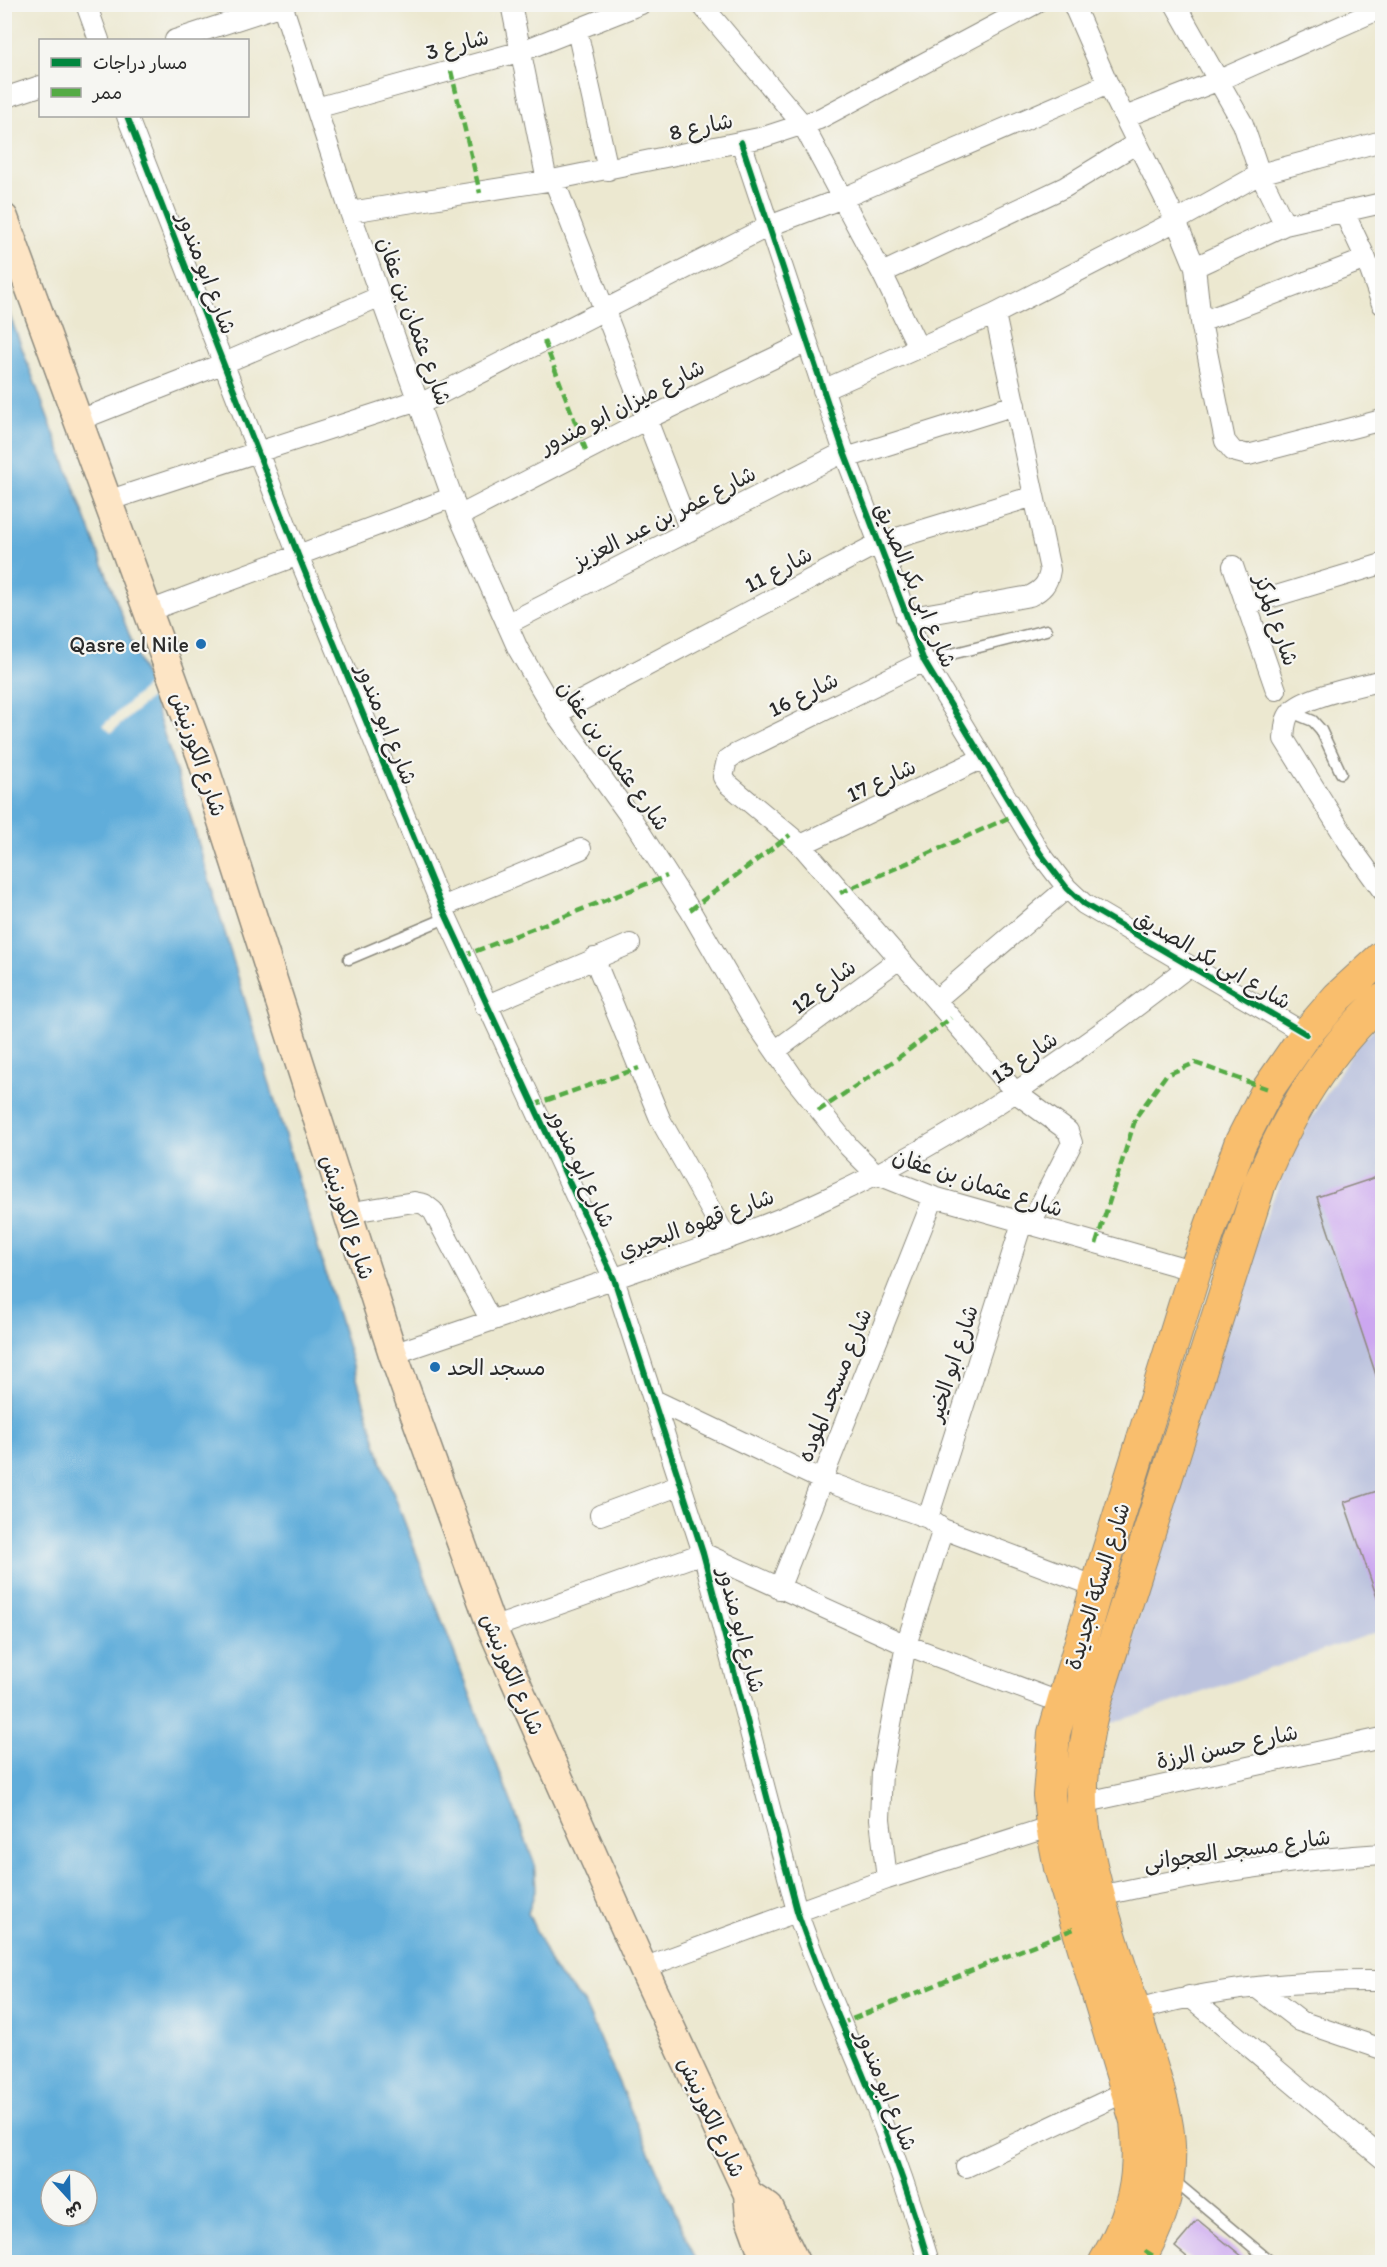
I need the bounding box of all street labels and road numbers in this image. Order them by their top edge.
street label: شارع 3 [422,23,492,68]
street label: شارع 8 [667,107,736,148]
street label: شارع ابو مندور [168,206,242,339]
street label: شارع عثمان بن عفان [370,233,458,410]
street label: شارع ميزان ابو مندور [533,353,710,462]
street label: شارع عمر بن عبد العزيز [566,460,761,578]
street label: شارع ابى بكر الصديق [867,499,963,673]
street label: شارع 11 [740,540,818,600]
street label: شارع المركز [1246,569,1305,670]
street label: شارع ابو مندور [347,658,423,790]
street label: شارع 16 [764,666,843,725]
street label: شارع عثمان بن عفان [550,675,676,837]
street label: شارع الكورنيش [163,688,232,821]
street label: شارع 17 [842,753,921,810]
street label: شارع ابى بكر الصديق [1128,904,1296,1017]
street label: شارع 12 [785,953,862,1021]
street label: شارع 13 [986,1025,1064,1091]
street label: شارع ابو مندور [539,1102,621,1233]
street label: شارع عثمان بن عفان [889,1142,1067,1225]
street label: شارع الكورنيش [313,1151,380,1284]
street label: شارع قهوه البحيري [614,1183,779,1267]
street label: شارع ابو الخير [920,1302,986,1427]
street label: شارع مسجد الموده [791,1304,879,1467]
street label: شارع السكة الجديدة [1059,1499,1138,1674]
street label: شارع ابو مندور [709,1563,771,1696]
street label: شارع الكورنيش [473,1609,550,1740]
street label: شارع حسن الرزة [1154,1718,1301,1777]
street label: شارع مسجد العجوانى [1142,1823,1333,1878]
street label: شارع ابو مندور [847,2024,923,2156]
street label: شارع الكورنيش [670,2053,751,2183]

